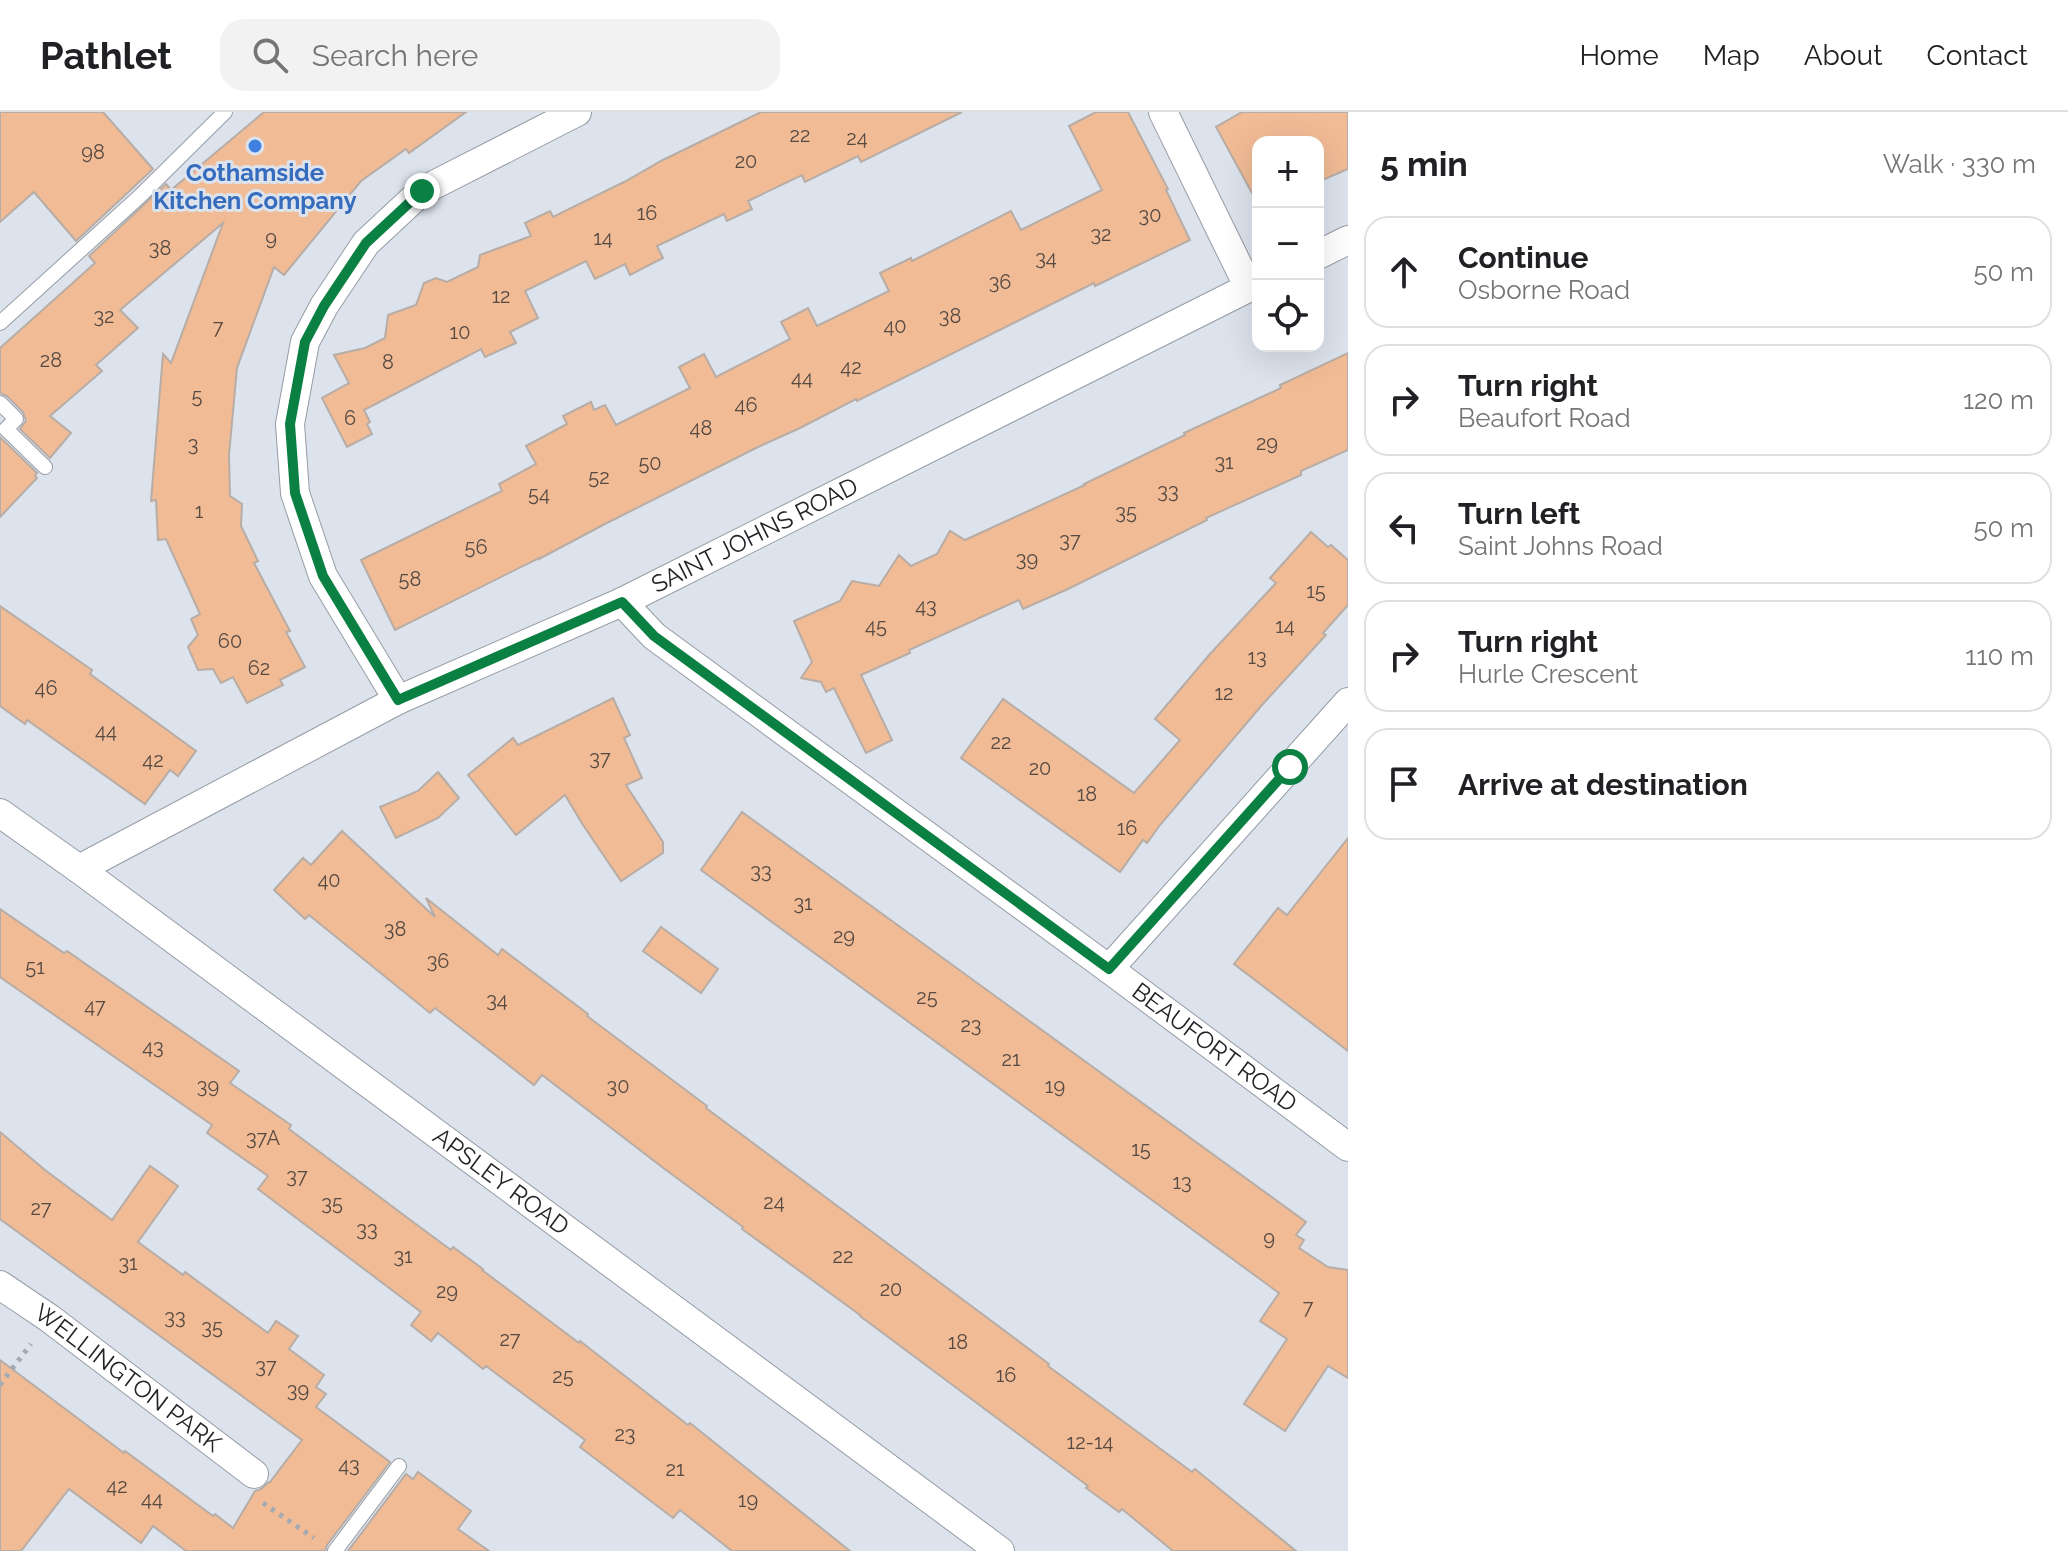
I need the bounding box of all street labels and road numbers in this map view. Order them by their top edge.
street label: SAINT JOHNS ROAD [646,471,863,599]
street label: BEAUFORT ROAD [1127,976,1303,1118]
street label: APSLEY ROAD [428,1121,575,1241]
street label: WELLINGTON PARK [29,1297,228,1458]

